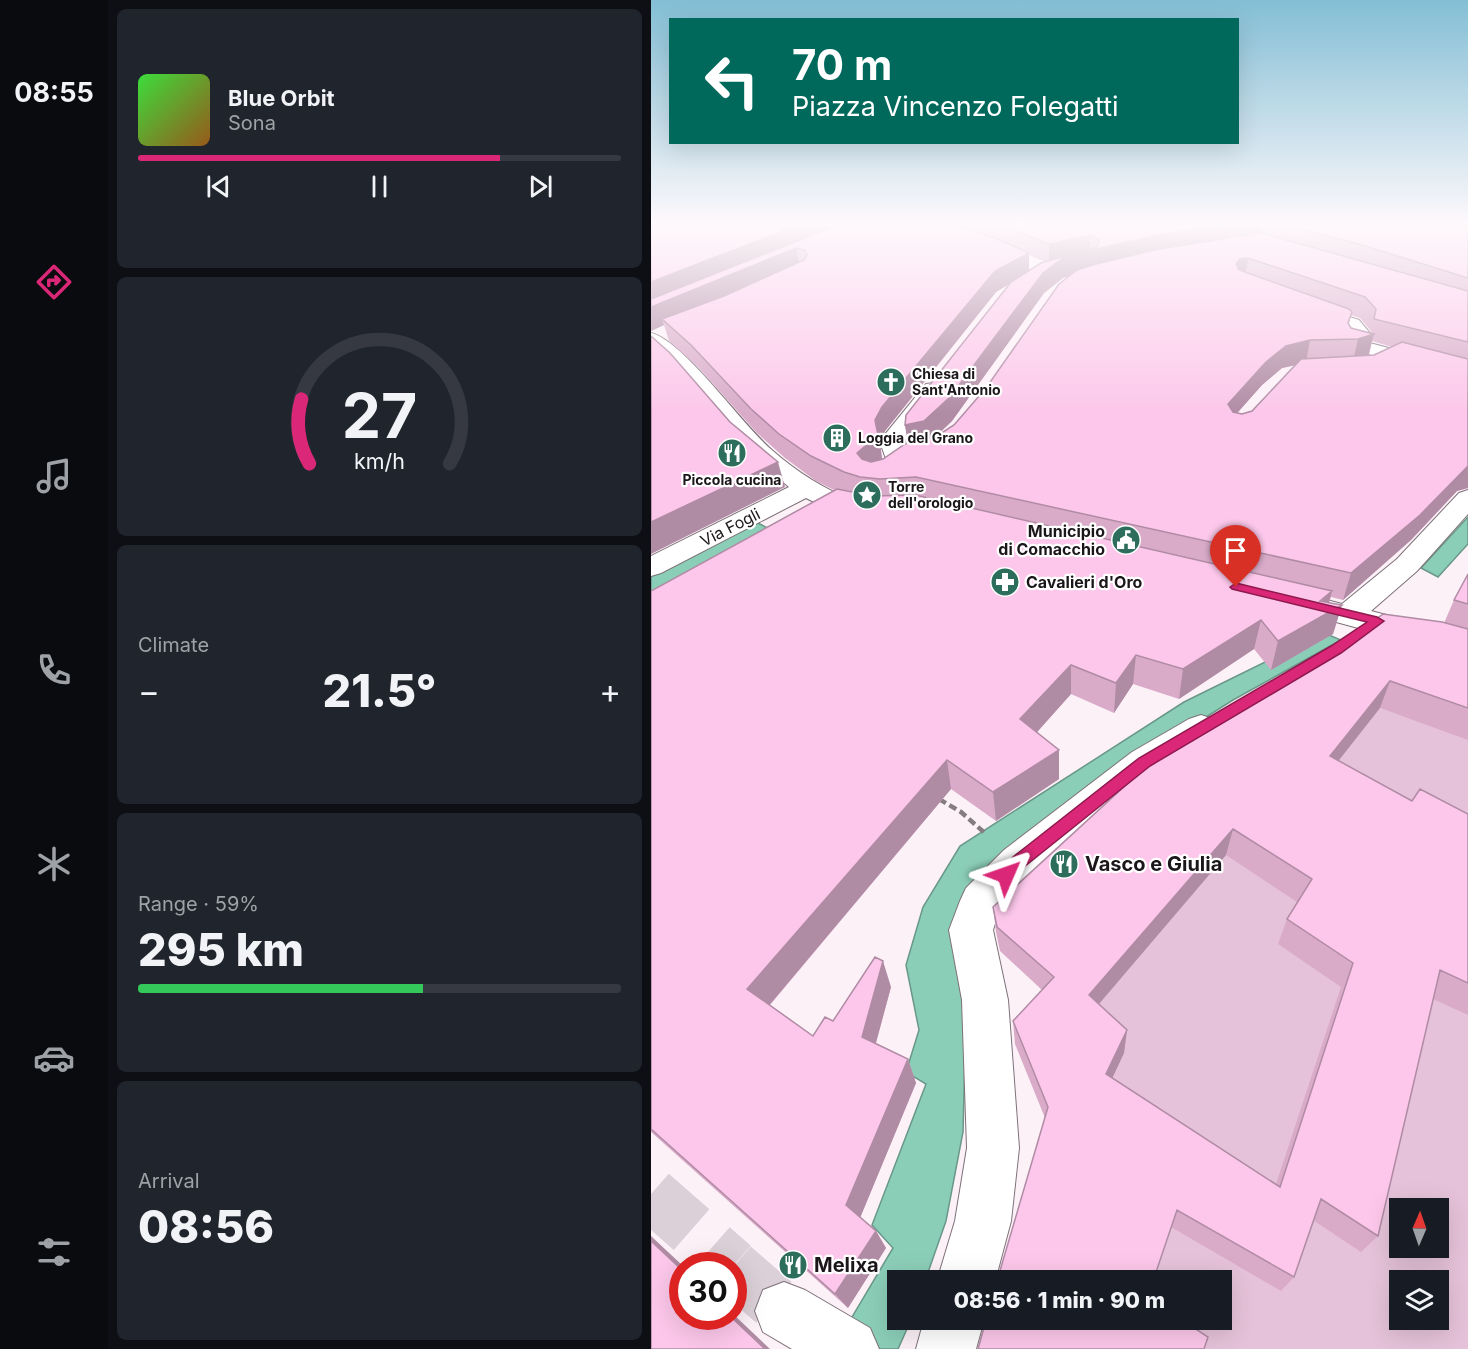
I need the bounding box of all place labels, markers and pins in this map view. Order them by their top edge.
place label: Chiesa di Sant'Antonio [912,365,1001,398]
church icon: Chiesa di Sant'Antonio [875,366,907,398]
building icon: Loggia del Grano [821,422,853,454]
place label: Loggia del Grano [858,429,974,446]
restaurant icon: Piccola cucina [716,437,748,469]
place label: Piccola cucina [683,471,782,488]
place label: Torre dell'orologio [888,478,974,511]
place icon: Torre dell'orologio [851,479,883,511]
place label: Municipio di Comacchio [998,521,1105,559]
public building icon: Municipio di Comacchio [1110,524,1142,556]
pin [1210,525,1261,587]
pharmacy icon: Cavalieri d'Oro [989,566,1021,598]
place label: Cavalieri d'Oro [1026,572,1143,592]
restaurant icon: Vasco e Giulia [1048,848,1080,880]
place label: Vasco e Giulia [1085,852,1222,876]
restaurant icon: Melixa [777,1249,809,1281]
place label: Melixa [814,1253,879,1277]

